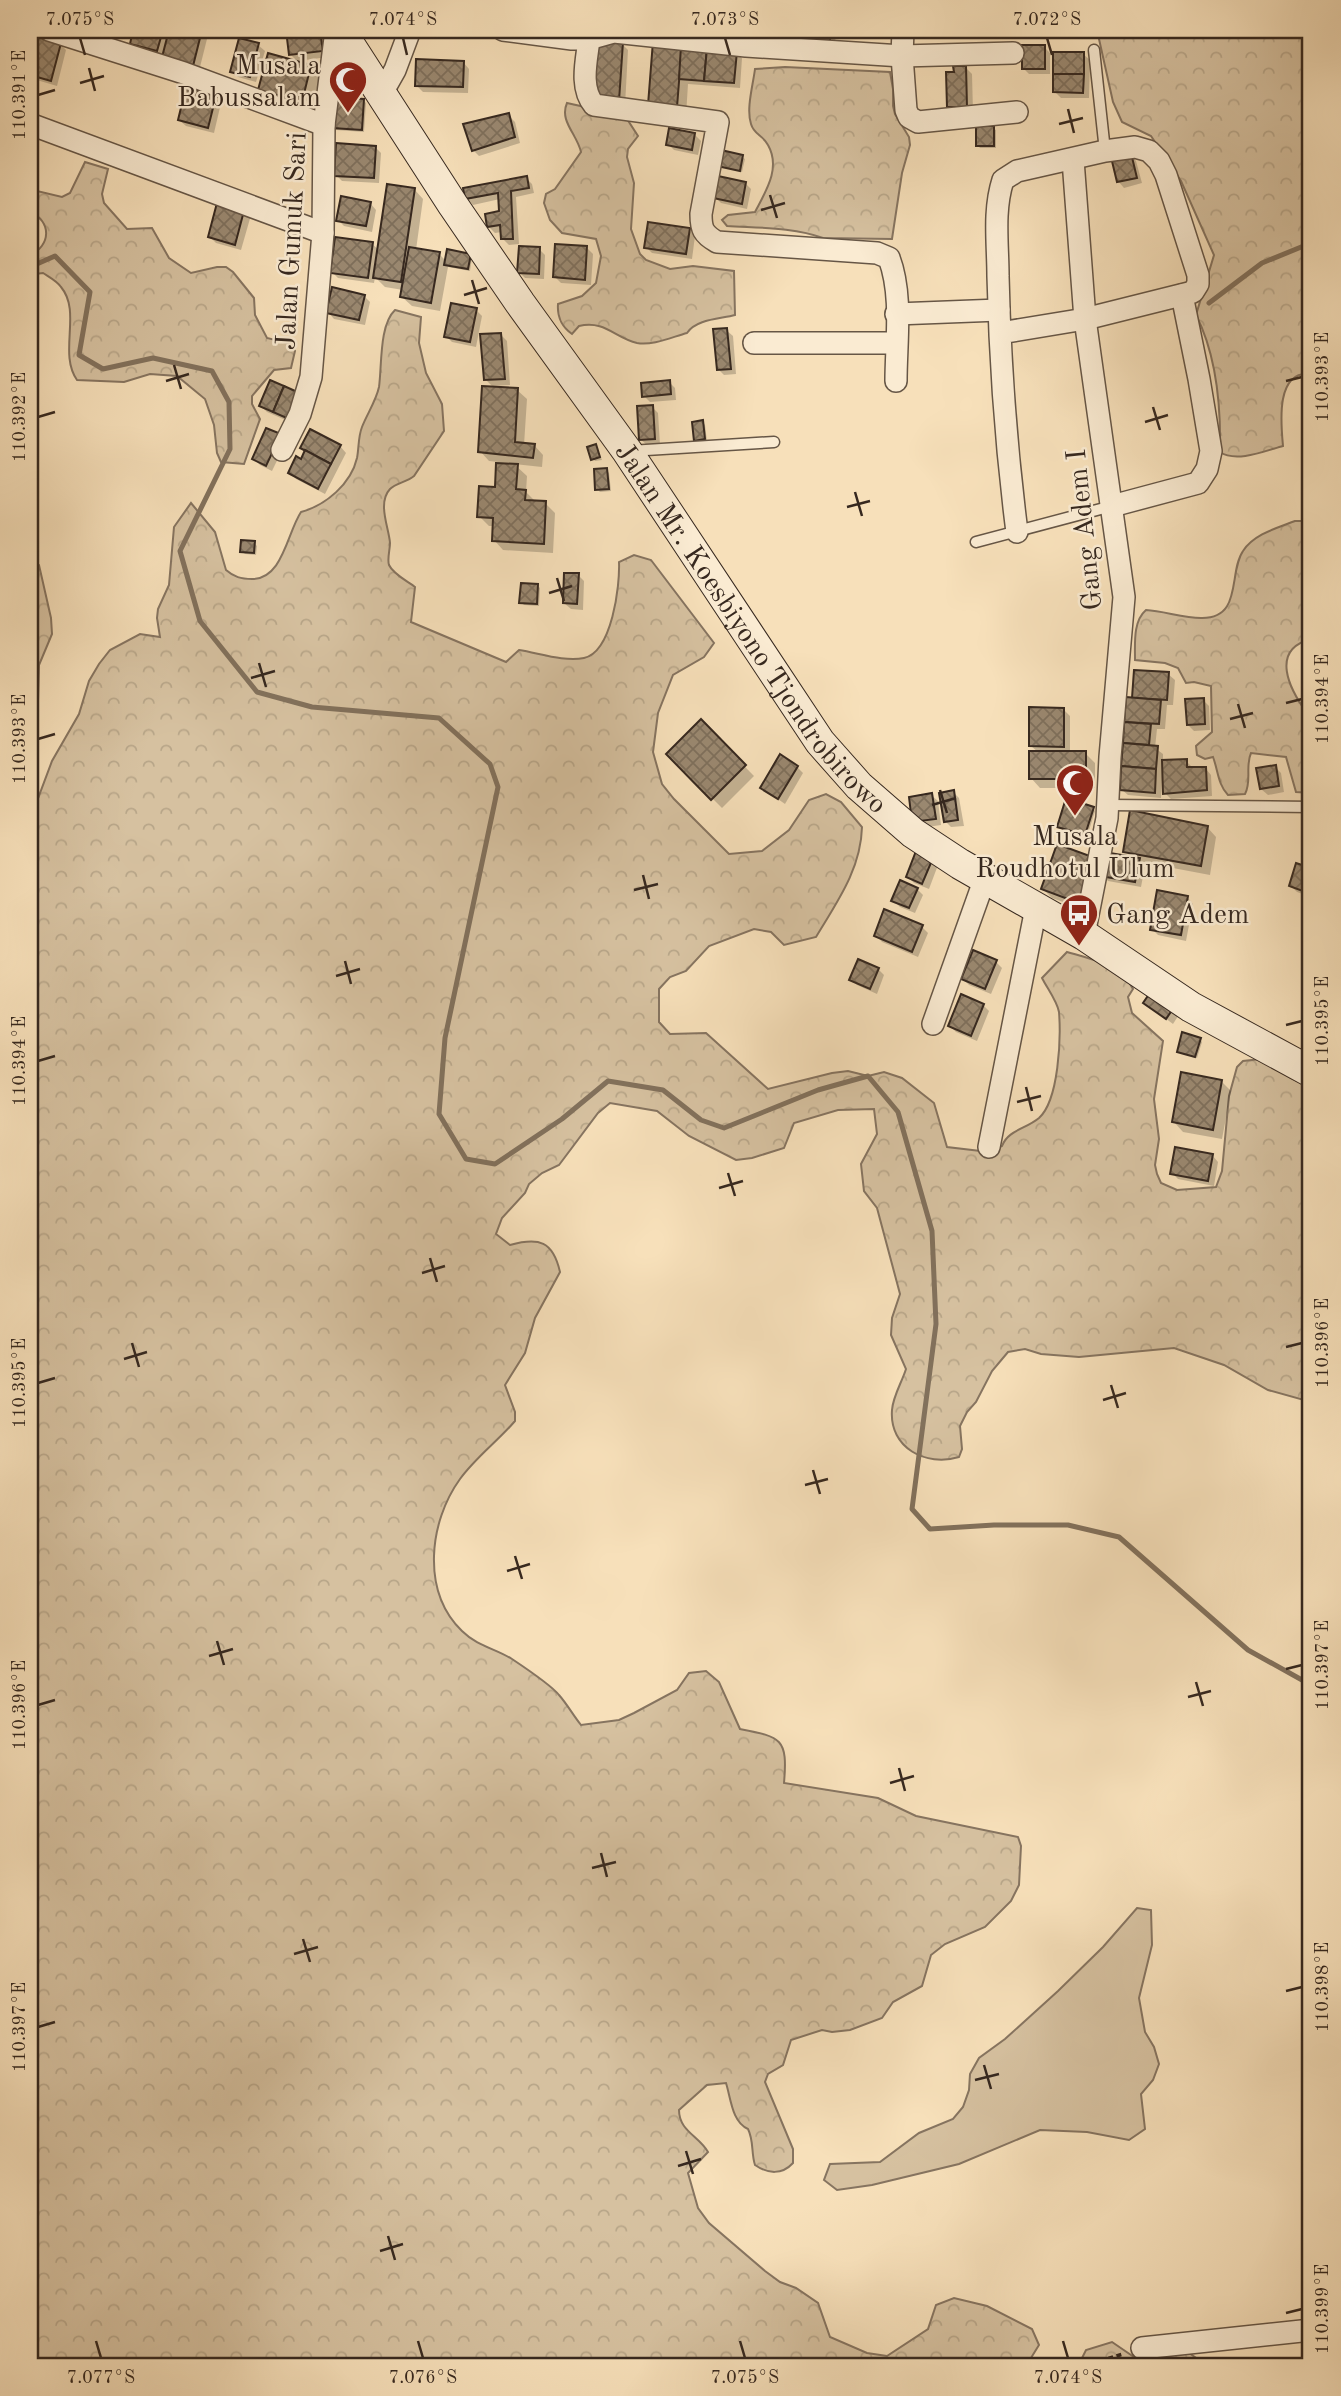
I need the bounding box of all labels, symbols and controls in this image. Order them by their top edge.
text: 7.075°S [46,11,114,29]
text: 7.074°S [369,11,437,29]
text: 7.073°S [691,11,759,29]
text: 7.072°S [1013,11,1081,29]
text: 110.391°E [11,50,29,140]
place label: Musala Babussalam [177,53,321,113]
mosque icon: Musala Babussalam [327,59,369,114]
street label: Jalan Gumuk Sari [273,131,313,351]
text: 110.393°E [1314,332,1332,422]
text: 110.392°E [11,372,29,462]
street label: Jalan Mr. Koesbiyono Tjondrobirowo [609,438,891,820]
street label: Gang Adem I [1064,448,1108,612]
text: 110.394°E [1314,654,1332,744]
text: 110.393°E [11,694,29,784]
mosque icon: Musala Roudhotul Ulum [1054,762,1096,817]
place label: Musala Roudhotul Ulum [975,824,1175,884]
bus stop icon: Gang Adem [1058,892,1100,947]
place label: Gang Adem [1106,902,1249,930]
text: 110.395°E [1314,976,1332,1066]
text: 110.394°E [11,1016,29,1106]
text: 110.396°E [1314,1298,1332,1388]
text: 110.395°E [11,1338,29,1428]
text: 110.397°E [1314,1620,1332,1710]
text: 110.396°E [11,1660,29,1750]
text: 110.398°E [1314,1942,1332,2032]
text: 110.397°E [11,1982,29,2072]
text: 110.399°E [1314,2264,1332,2354]
text: 7.077°S [67,2369,135,2387]
text: 7.076°S [389,2369,457,2387]
text: 7.075°S [711,2369,779,2387]
text: 7.074°S [1034,2369,1102,2387]

